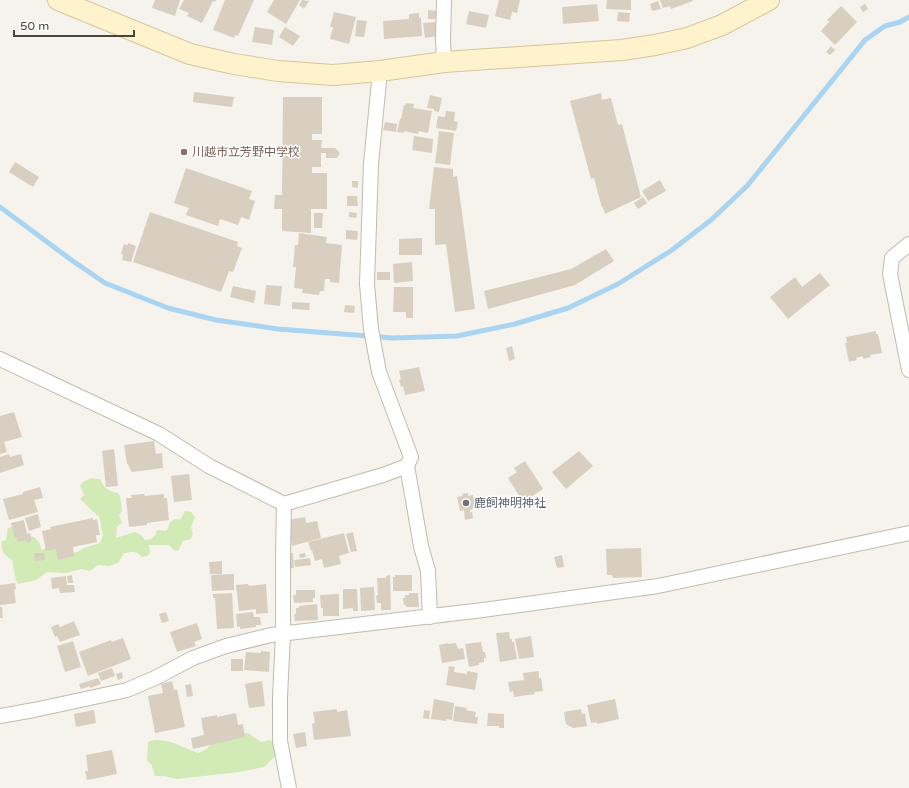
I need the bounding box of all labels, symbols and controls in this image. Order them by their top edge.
scale bar [14,12,134,38]
text: 50 m [20,19,49,33]
place label: 川越市立芳野中学校 [192,145,300,159]
marker: 川越市立芳野中学校 [179,147,189,157]
place label: 鹿飼神明神社 [474,496,546,510]
marker: 鹿飼神明神社 [461,498,471,508]

